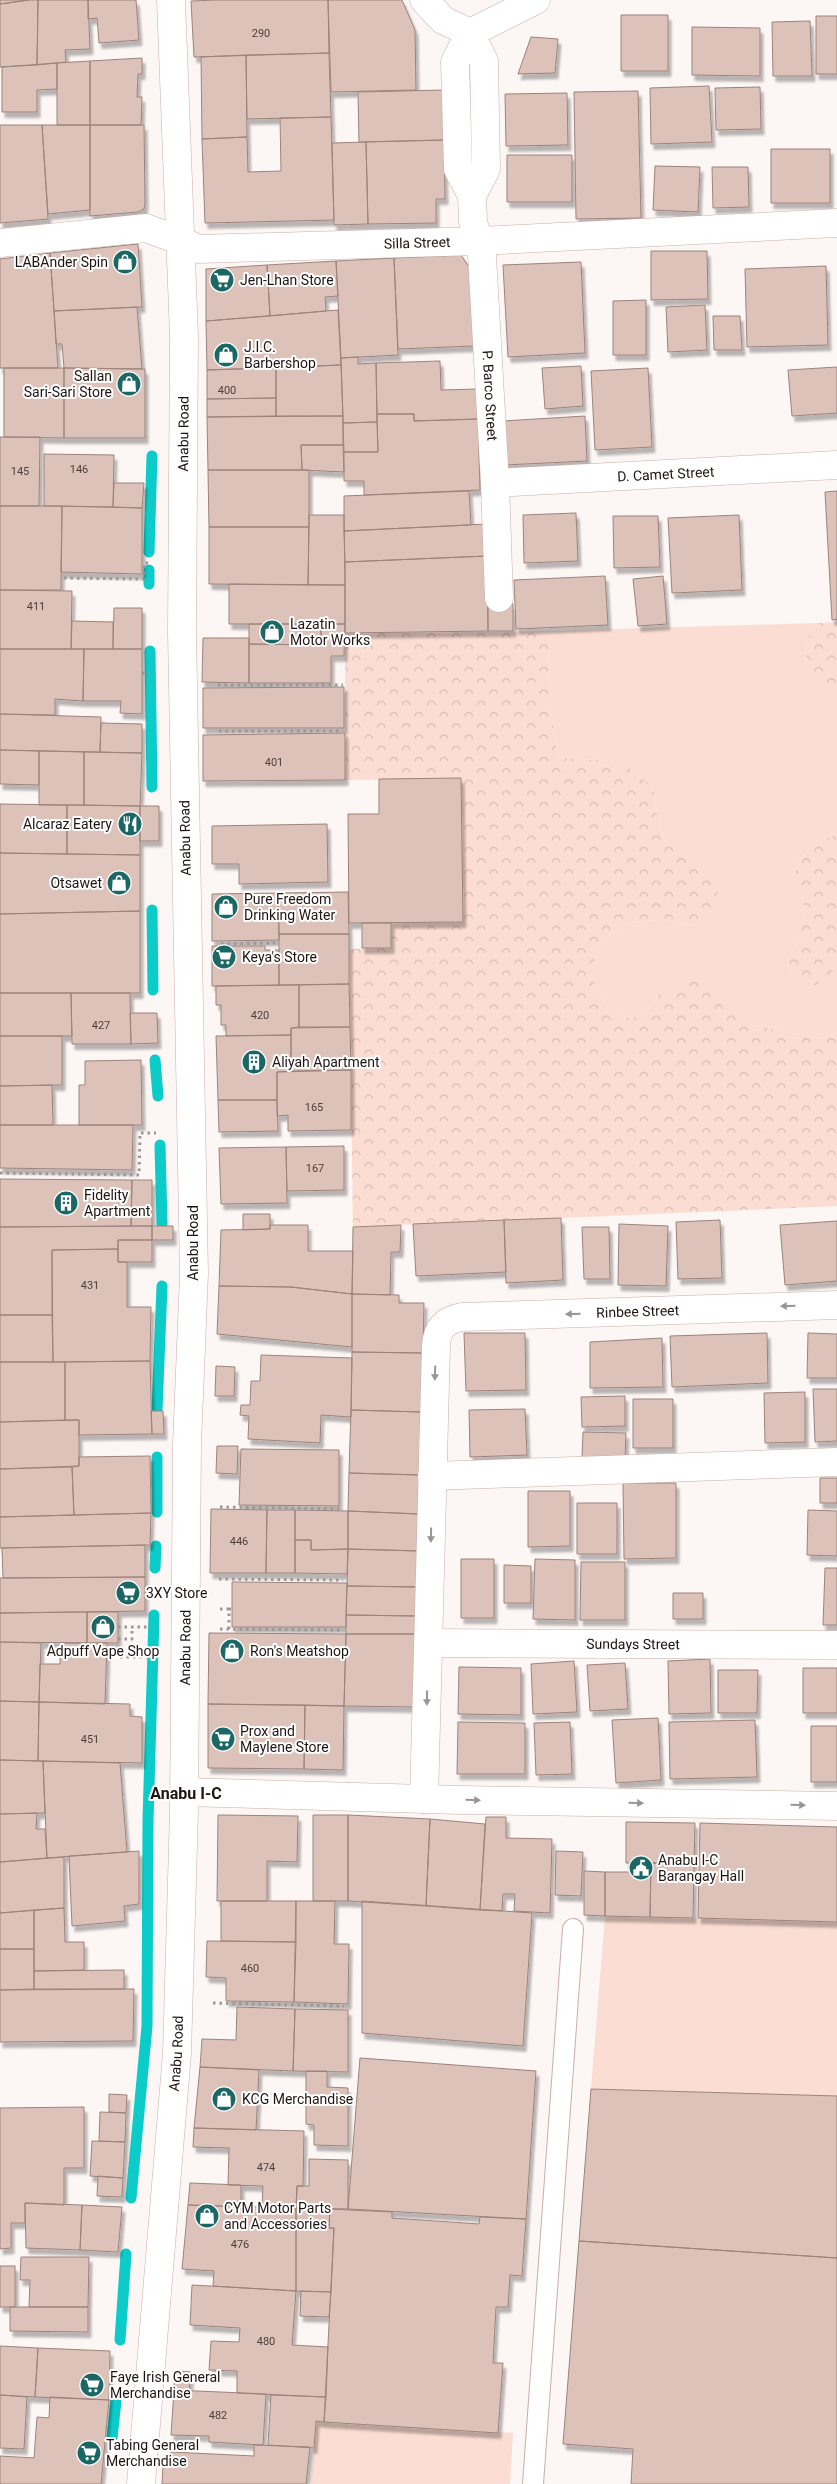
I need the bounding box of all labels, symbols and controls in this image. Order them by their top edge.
house number: 290 [252,27,270,40]
street label: Silla Street [384,234,451,252]
shop icon: LABAnder Spin [112,249,138,275]
place label: LABAnder Spin [15,254,108,270]
supermarket icon: Jen-Lhan Store [209,267,235,293]
place label: Jen-Lhan Store [240,272,334,288]
place label: J.I.C. Barbershop [244,339,316,371]
shop icon: J.I.C. Barbershop [213,342,239,368]
street label: P. Barco Street [479,350,501,442]
place label: Sallan Sari-Sari Store [24,368,112,400]
shop icon: Sallan Sari-Sari Store [116,371,142,397]
house number: 400 [218,384,236,397]
street label: Anabu Road [175,396,192,472]
house number: 146 [70,463,88,476]
street label: D. Camet Street [617,463,715,485]
house number: 145 [11,465,29,478]
house number: 411 [27,600,45,613]
place label: Lazatin Motor Works [290,616,370,648]
shop icon: Lazatin Motor Works [259,619,285,645]
house number: 401 [265,756,283,769]
street label: Anabu Road [176,800,194,876]
restaurant icon: Alcaraz Eatery [117,811,143,837]
place label: Alcaraz Eatery [23,816,112,832]
shop icon: Otsawet [106,870,132,896]
place label: Otsawet [50,875,102,891]
place label: Pure Freedom Drinking Water [244,891,335,923]
shop icon: Pure Freedom Drinking Water [213,894,239,920]
supermarket icon: Keya's Store [211,944,237,970]
place label: Keya's Store [242,949,317,965]
house number: 420 [251,1009,269,1022]
house number: 427 [92,1019,110,1032]
building icon: Aliyah Apartment [241,1049,267,1075]
place label: Aliyah Apartment [272,1054,380,1070]
house number: 165 [305,1101,323,1114]
house number: 167 [306,1162,324,1175]
place label: Fidelity Apartment [84,1187,151,1219]
building icon: Fidelity Apartment [53,1190,79,1216]
street label: Anabu Road [185,1205,201,1281]
house number: 431 [81,1279,99,1292]
street label: Rinbee Street [596,1302,680,1321]
one-way arrow [780,1303,796,1311]
one-way arrow [565,1310,581,1318]
one-way arrow [431,1365,439,1381]
one-way arrow [426,1528,434,1544]
house number: 446 [230,1535,248,1548]
supermarket icon: 3XY Store [115,1580,141,1606]
place label: 3XY Store [146,1585,207,1601]
street label: Anabu Road [177,1610,194,1686]
shop icon: Adpuff Vape Shop [90,1614,116,1640]
street label: Sundays Street [586,1636,680,1652]
shop icon: Ron's Meatshop [219,1638,245,1664]
place label: Adpuff Vape Shop [47,1643,159,1659]
place label: Ron's Meatshop [250,1643,349,1659]
one-way arrow [423,1690,431,1706]
place label: Prox and Maylene Store [240,1723,329,1755]
supermarket icon: Prox and Maylene Store [210,1726,236,1752]
house number: 451 [81,1733,99,1746]
district label: Anabu I-C [150,1784,222,1803]
one-way arrow [465,1796,481,1804]
one-way arrow [628,1799,644,1807]
one-way arrow [790,1802,806,1810]
place label: Anabu I-C Barangay Hall [658,1852,744,1884]
public building icon: Anabu I-C Barangay Hall [628,1855,654,1881]
house number: 460 [241,1962,259,1975]
street label: Anabu Road [166,2015,186,2092]
shop icon: KCG Merchandise [211,2086,237,2112]
place label: KCG Merchandise [242,2091,353,2107]
house number: 474 [257,2161,275,2174]
place label: CYM Motor Parts and Accessories [224,2200,331,2232]
shop icon: CYM Motor Parts and Accessories [194,2203,220,2229]
house number: 476 [231,2238,249,2251]
house number: 480 [257,2335,275,2348]
place label: Faye Irish General Merchandise [110,2369,220,2401]
supermarket icon: Faye Irish General Merchandise [79,2372,105,2398]
house number: 482 [209,2409,227,2422]
place label: Tabing General Merchandise [106,2437,199,2469]
supermarket icon: Tabing General Merchandise [76,2440,102,2466]

